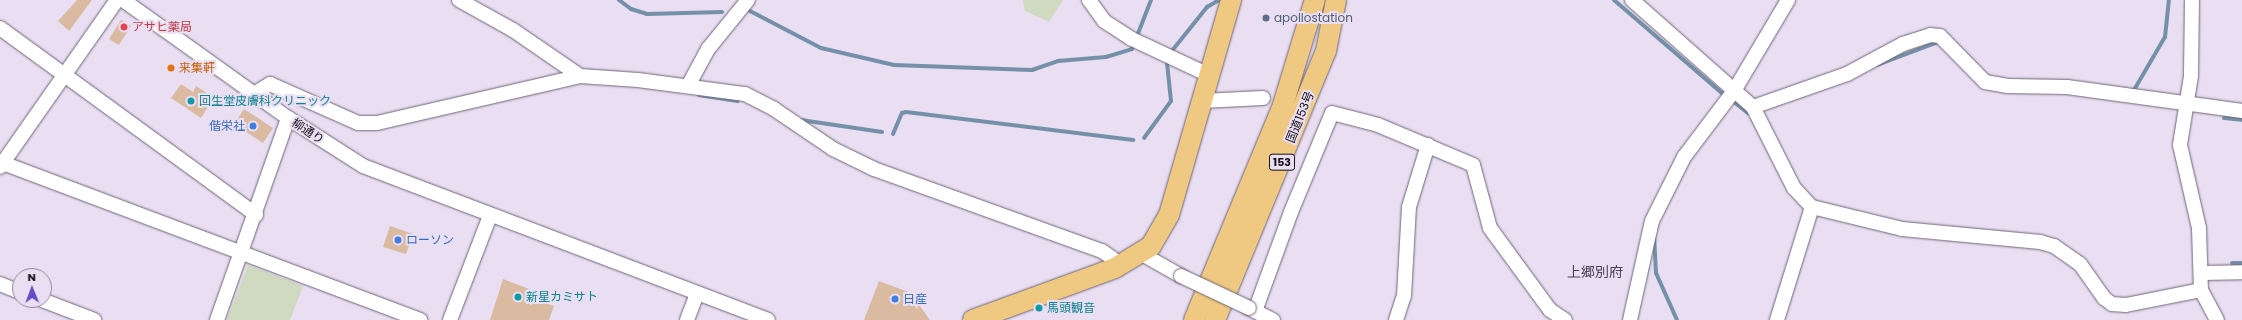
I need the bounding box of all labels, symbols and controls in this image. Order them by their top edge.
place label: apollostation [1274,11,1353,25]
marker: apollostation [1261,13,1271,23]
place label: アサヒ薬局 [132,20,192,34]
marker: アサヒ薬局 [119,22,129,32]
place label: 来集軒 [179,61,215,75]
marker: 来集軒 [166,63,176,73]
street label: 国道153号 [1283,89,1317,145]
place label: 回生堂皮膚科クリニック [199,94,331,108]
marker: 回生堂皮膚科クリニック [186,96,196,106]
street label: 柳通り [289,115,327,147]
place label: 偕栄社 [209,119,245,133]
marker: 偕栄社 [248,121,258,131]
road number: 153 [1269,153,1295,171]
place label: ローソン [406,233,454,247]
marker: ローソン [393,235,403,245]
district label: 上郷別府 [1567,264,1623,280]
north arrow [12,268,52,308]
text: N [28,269,36,285]
place label: 新星カミサト [526,290,598,304]
marker: 新星カミサト [513,292,523,302]
place label: 日産 [903,292,927,306]
marker: 日産 [890,294,900,304]
place label: 馬頭観音 [1047,301,1095,315]
marker: 馬頭観音 [1034,303,1044,313]

